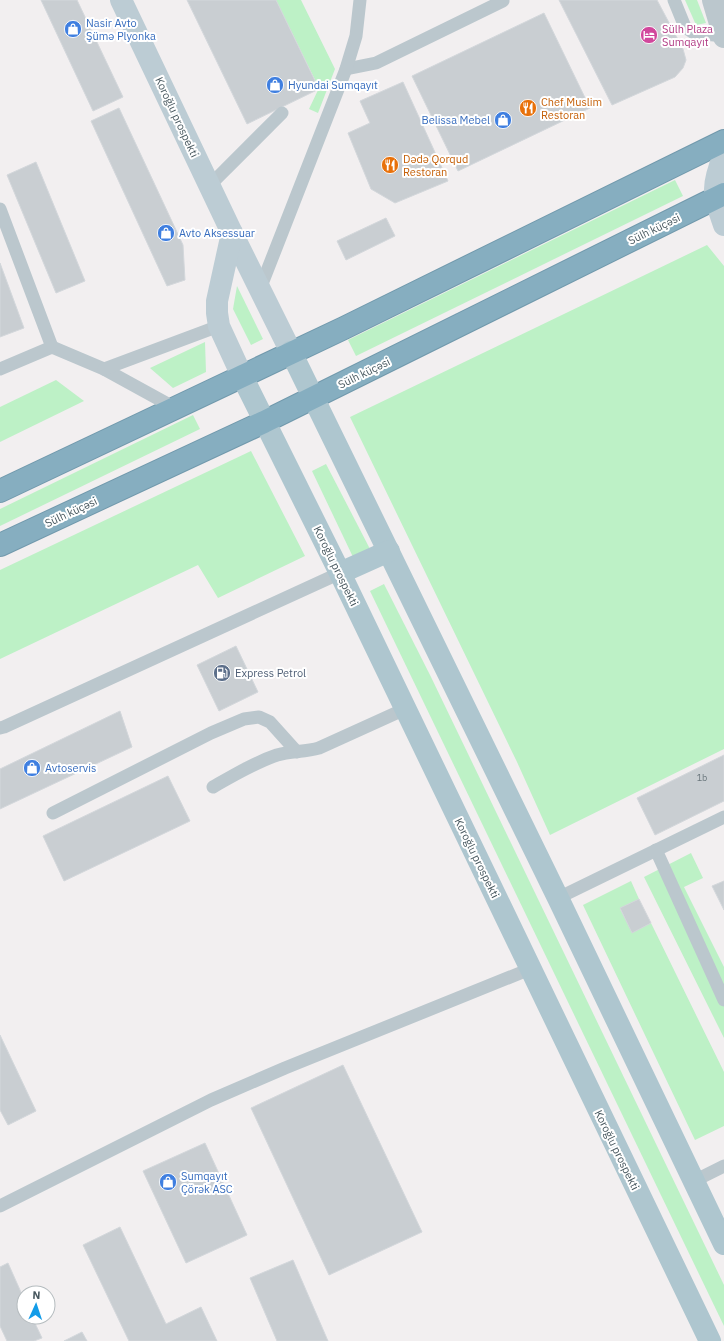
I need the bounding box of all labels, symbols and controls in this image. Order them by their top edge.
place label: Nasir Avto Şümə Plyonka [86,16,156,43]
shop icon: Nasir Avto Şümə Plyonka [63,19,83,39]
place label: Sülh Plaza Sumqayıt [662,22,713,49]
hotel icon: Sülh Plaza Sumqayıt [639,25,659,45]
street label: Koroğlu prospekti [152,74,202,160]
shop icon: Hyundai Sumqayıt [265,75,285,95]
place label: Hyundai Sumqayıt [288,78,378,92]
place label: Chef Muslim Restoran [541,95,602,122]
restaurant icon: Chef Muslim Restoran [518,98,538,118]
shop icon: Belissa Mebel [493,110,513,130]
place label: Belissa Mebel [422,113,490,127]
place label: Dədə Qorqud Restoran [403,152,468,179]
restaurant icon: Dədə Qorqud Restoran [380,155,400,175]
street label: Sülh küçəsi [626,210,682,248]
shop icon: Avto Aksessuar [156,223,176,243]
place label: Avto Aksessuar [179,226,255,240]
street label: Sülh küçəsi [336,354,392,392]
street label: Sülh küçəsi [43,494,99,530]
street label: Koroğlu prospekti [311,524,361,608]
fuel station icon: Express Petrol [212,663,232,683]
place label: Express Petrol [235,666,306,680]
shop icon: Avtoservis [22,758,42,778]
place label: Avtoservis [45,761,96,775]
house number: 1b [697,772,707,783]
street label: Koroğlu prospekti [452,816,502,900]
street label: Koroğlu prospekti [592,1108,642,1192]
place label: Sumqayıt Çörək ASC [181,1169,233,1196]
shop icon: Sumqayıt Çörək ASC [158,1172,178,1192]
north arrow [16,1285,56,1325]
text: N [32,1288,41,1302]

